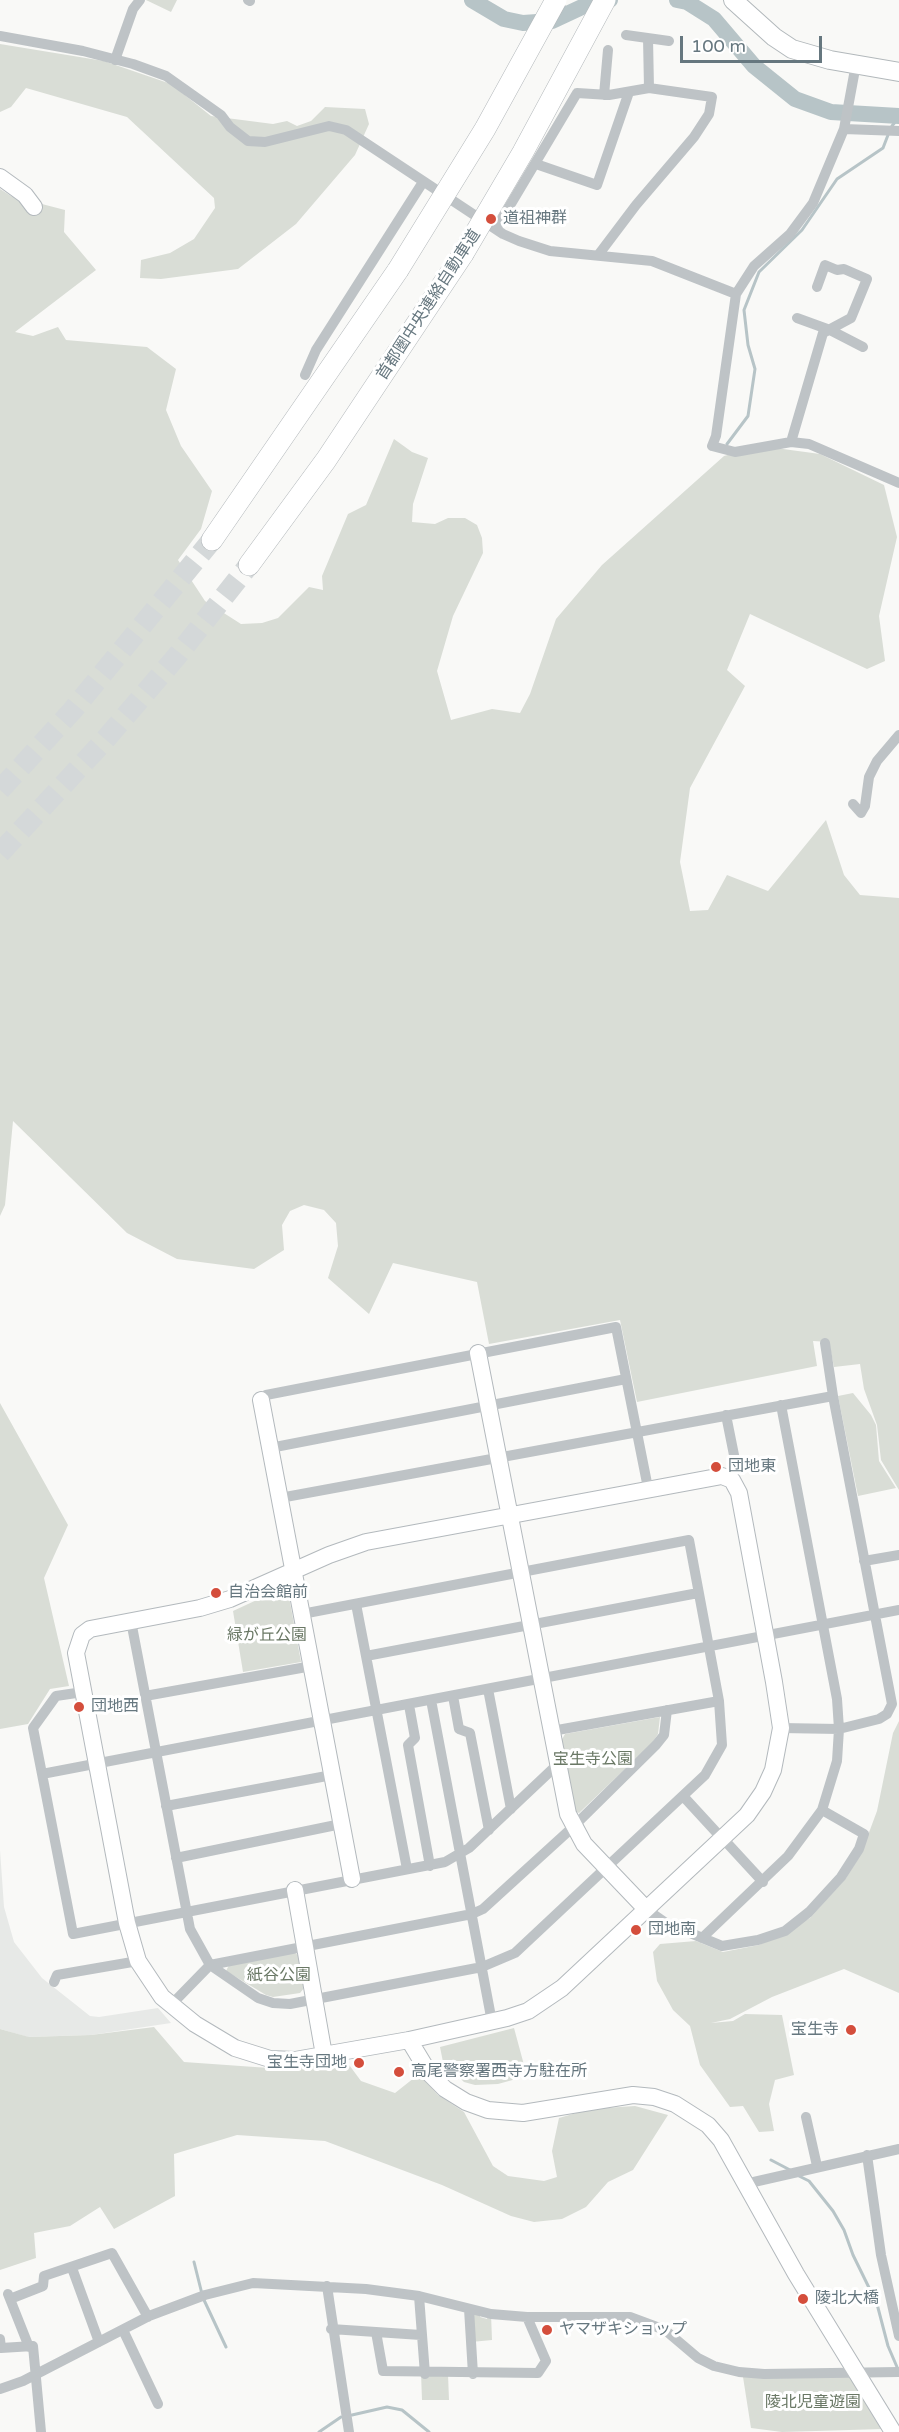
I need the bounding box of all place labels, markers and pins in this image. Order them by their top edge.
place label: 道祖神群 [503,209,567,229]
marker: 道祖神群 [484,212,498,226]
place label: 団地東 [728,1457,776,1477]
marker: 団地東 [709,1460,723,1474]
place label: 自治会館前 [228,1583,308,1603]
marker: 自治会館前 [209,1586,223,1600]
place label: 団地西 [91,1697,139,1717]
marker: 団地西 [72,1700,86,1714]
place label: 団地南 [648,1920,696,1940]
marker: 団地南 [629,1923,643,1937]
place label: 宝生寺 [791,2020,839,2040]
marker: 宝生寺 [844,2023,858,2037]
place label: 宝生寺団地 [267,2053,347,2073]
marker: 宝生寺団地 [352,2056,366,2070]
place label: 高尾警察署西寺方駐在所 [411,2062,587,2082]
marker: 高尾警察署西寺方駐在所 [392,2065,406,2079]
place label: 陵北大橋 [815,2289,879,2309]
marker: 陵北大橋 [796,2292,810,2306]
place label: ヤマザキショップ [559,2320,687,2340]
marker: ヤマザキショップ [540,2323,554,2337]

